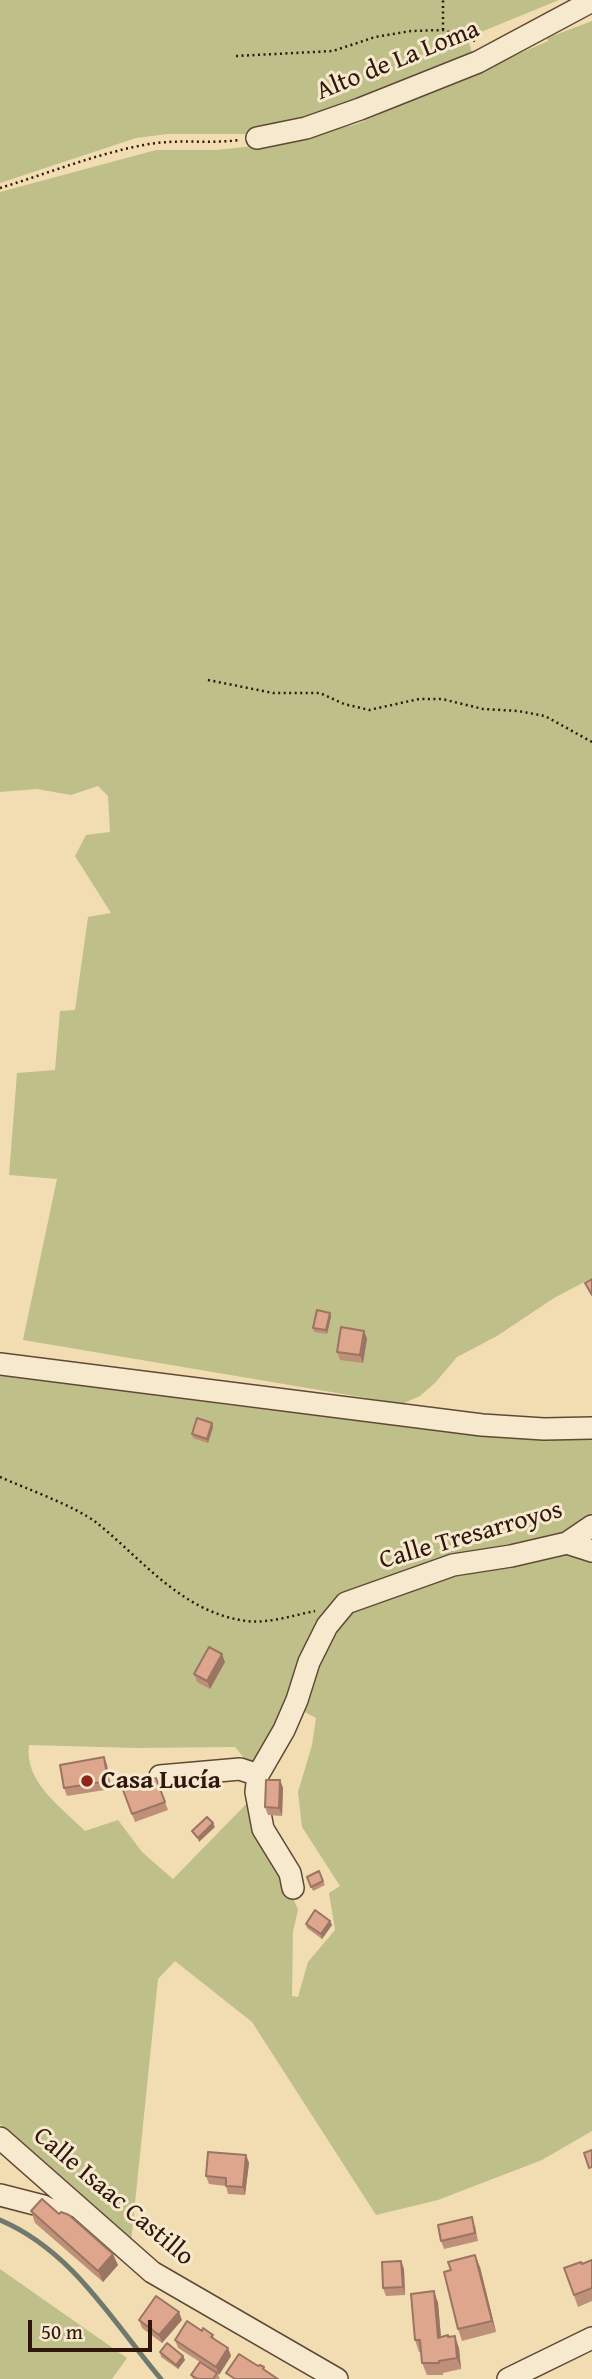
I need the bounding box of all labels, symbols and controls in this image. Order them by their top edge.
street label: Alto de La Loma [312,14,484,108]
street label: Calle Tresarroyos [376,1495,566,1577]
place label: Casa Lucía [101,1765,221,1797]
marker: Casa Lucía [79,1773,95,1789]
street label: Calle Isaac Castillo [26,2121,200,2273]
scale bar [32,2306,156,2350]
text: 50 m [41,2316,83,2347]

